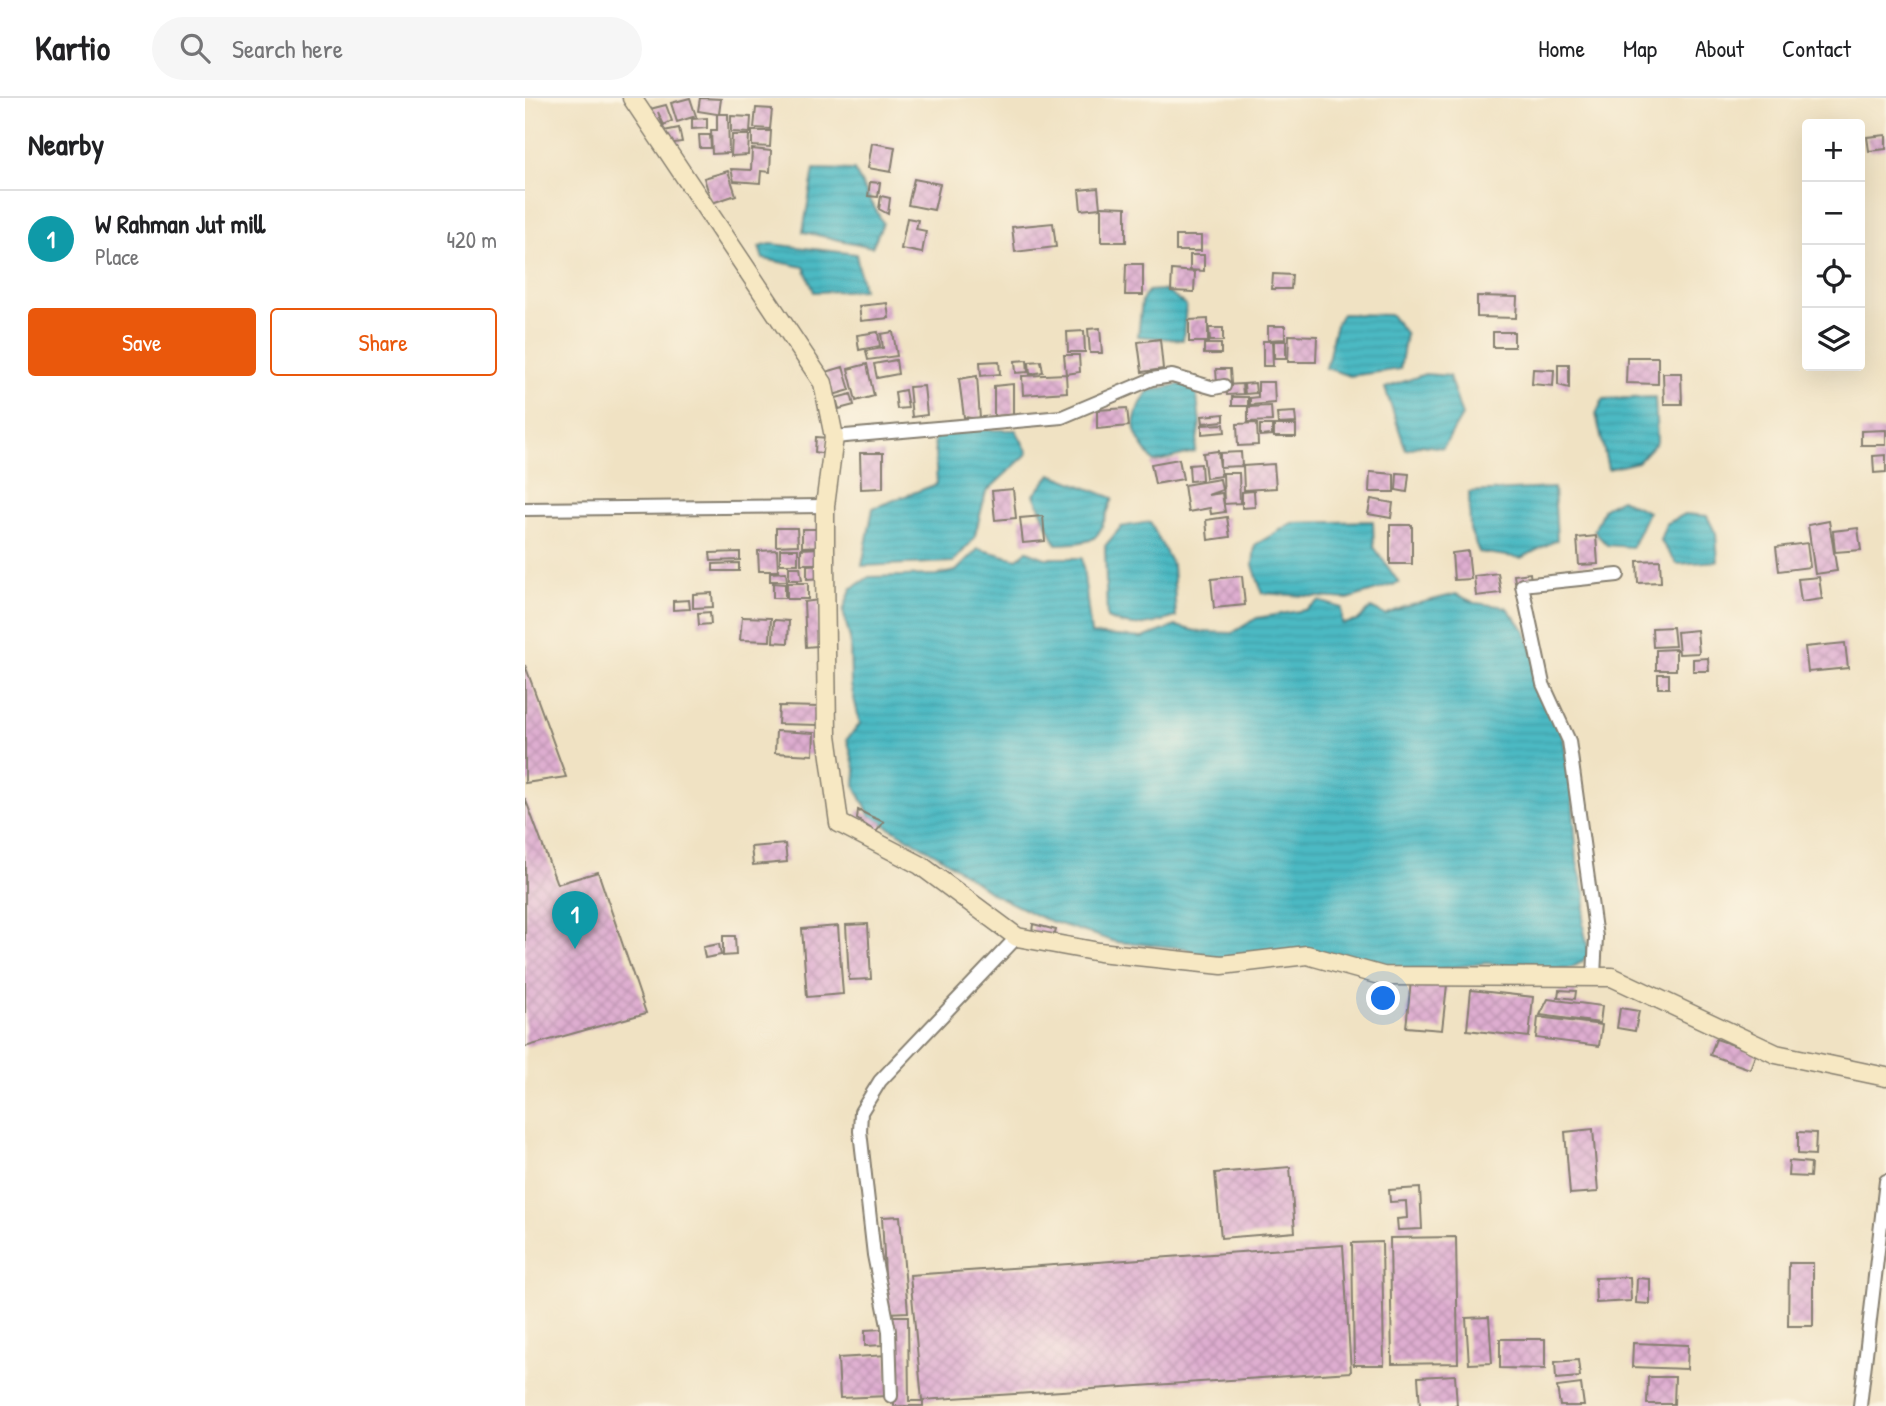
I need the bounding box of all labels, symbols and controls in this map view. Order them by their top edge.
search box [152,17,642,80]
text: Kartio [35,26,110,70]
icon: search [176,29,214,67]
text: Search here [232,31,343,66]
text: Home [1538,32,1585,64]
text: Map [1623,32,1657,64]
text: About [1695,32,1744,64]
text: Contact [1782,32,1851,64]
map controls [1802,119,1865,371]
button: + [1802,119,1865,182]
text: Nearby [28,124,104,164]
button: − [1802,182,1865,245]
text: W Rahman Jut mill [95,206,265,241]
text: 1 [47,224,55,255]
text: 420 m [446,224,497,255]
text: Place [95,241,139,272]
button: locate [1802,245,1865,308]
button: Save [28,308,256,376]
button: Share [270,308,497,376]
button: layers [1802,308,1865,371]
pin: 1 [552,891,598,949]
your location [1366,981,1400,1015]

